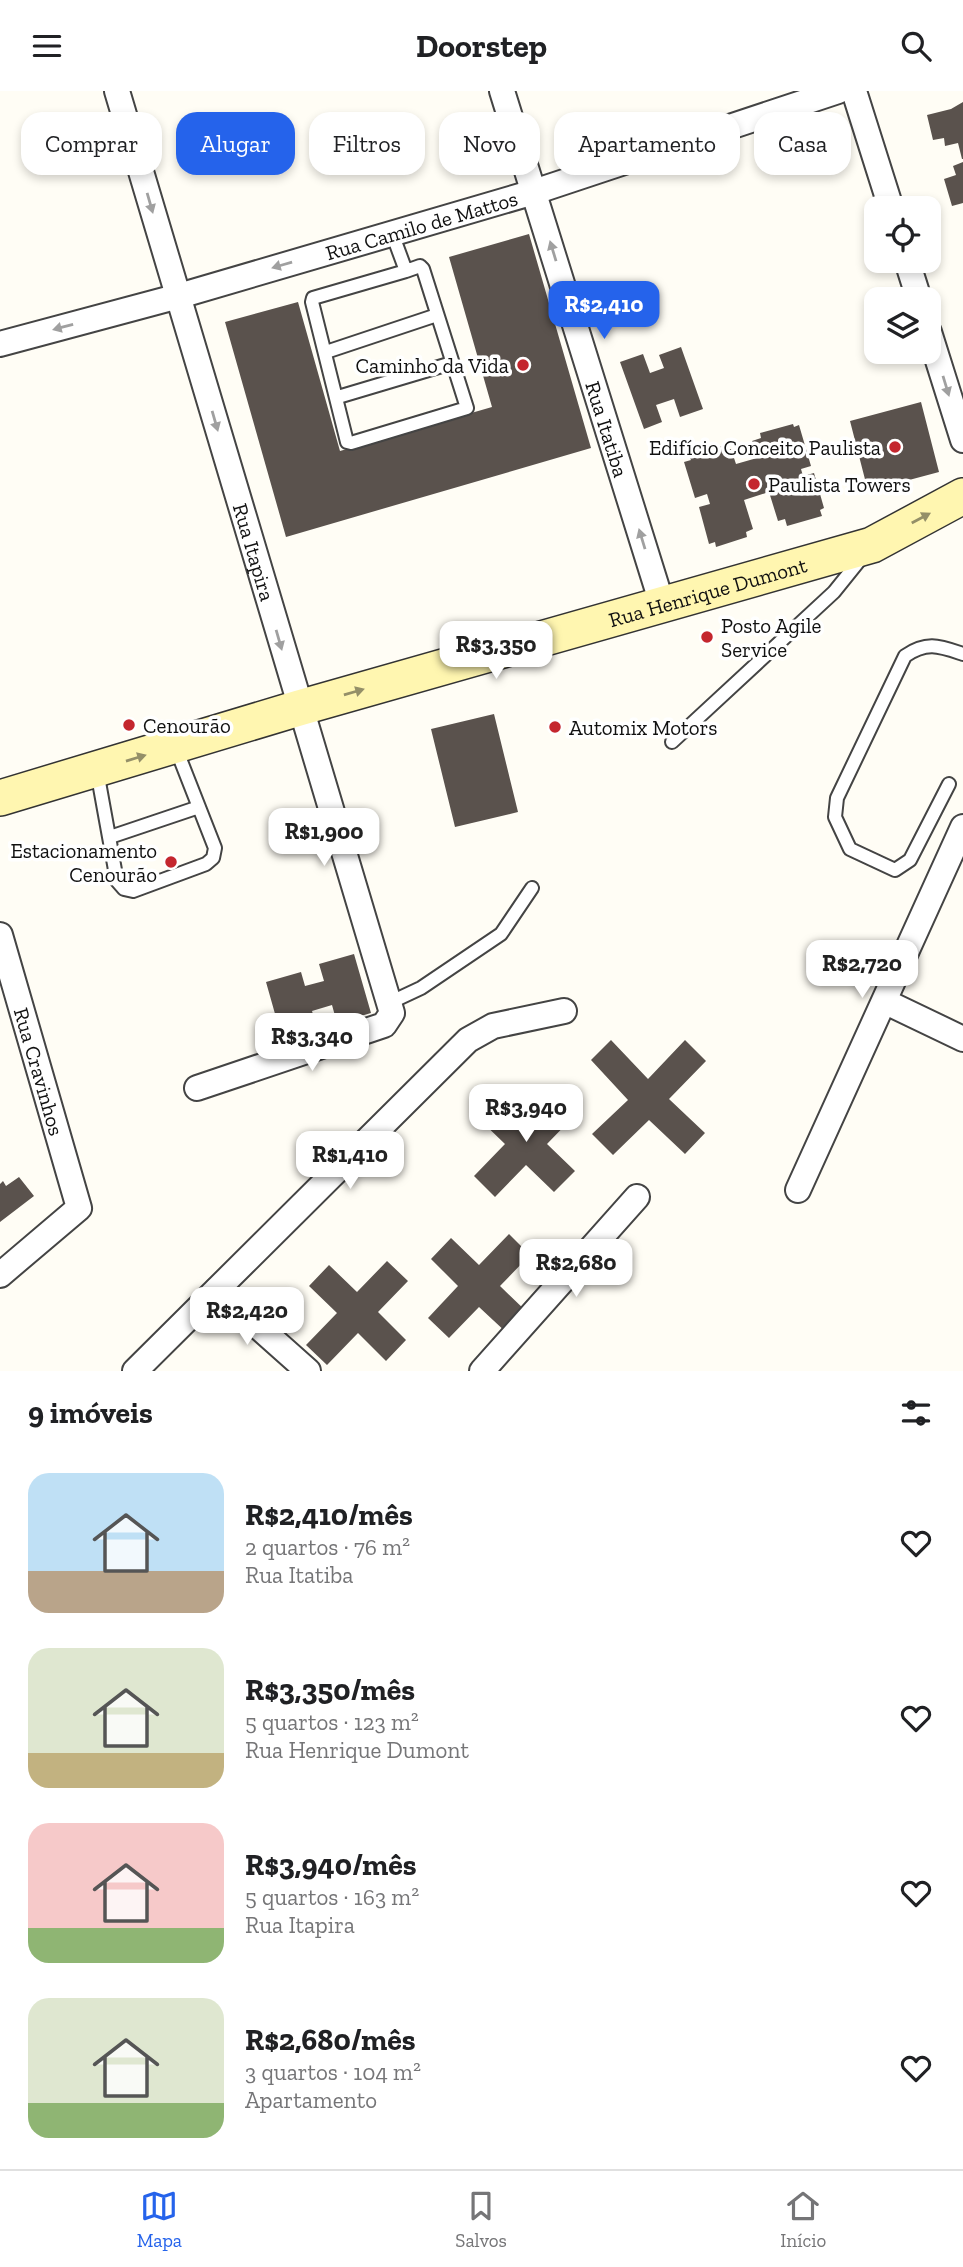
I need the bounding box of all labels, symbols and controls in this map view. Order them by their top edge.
icon: menu [28,27,66,65]
text: Doorstep [416,27,547,65]
icon: search [897,27,935,65]
chip: Comprar [21,112,162,175]
chip: Alugar [176,112,295,175]
chip: Filtros [309,112,425,175]
chip: Novo [439,112,540,175]
chip: Apartamento [554,112,740,175]
chip: Casa [754,112,851,175]
street label: Rua Camilo de Mattos [323,185,520,265]
one-way arrow [146,193,156,214]
map controls [864,196,941,364]
button: locate [864,196,941,273]
one-way arrow [547,241,557,262]
one-way arrow [271,261,292,271]
pin: R$2,410 [539,281,669,341]
button: layers [864,287,941,364]
text: R$2,410 [564,290,644,318]
one-way arrow [52,322,73,332]
place label: Caminho da Vida [355,353,509,378]
marker: Caminho da Vida [515,357,531,373]
one-way arrow [941,376,952,397]
street label: Rua Itatiba [581,378,634,480]
one-way arrow [211,411,221,432]
place label: Edifício Conceito Paulista [649,435,881,460]
marker: Edifício Conceito Paulista [887,439,903,455]
place label: Paulista Towers [768,472,911,497]
marker: Paulista Towers [746,476,762,492]
street label: Rua Itapira [228,500,281,604]
one-way arrow [912,513,932,525]
one-way arrow [636,528,646,549]
street label: Rua Henrique Dumont [606,552,810,632]
place label: Posto Agile Service [721,613,822,662]
pin: R$3,350 [431,621,561,681]
marker: Posto Agile Service [699,629,715,645]
one-way arrow [274,630,284,651]
text: R$3,350 [456,630,536,658]
one-way arrow [343,687,364,697]
place label: Cenourão [143,713,231,738]
place label: Automix Motors [569,715,718,740]
marker: Cenourão [121,717,137,733]
marker: Automix Motors [547,719,563,735]
one-way arrow [125,752,146,762]
pin: R$1,900 [259,809,389,868]
text: R$1,900 [284,817,364,845]
place label: Estacionamento Cenourão [10,838,157,887]
marker: Estacionamento Cenourão [163,854,179,870]
pin: R$2,720 [797,941,927,1000]
text: R$2,720 [822,949,902,977]
street label: Rua Cravinhos [9,1004,70,1138]
pin: R$3,340 [247,1013,377,1073]
text: R$3,340 [271,1022,353,1050]
pin: R$3,940 [461,1084,591,1144]
text: R$3,940 [485,1093,567,1121]
pin: R$1,410 [285,1131,415,1191]
text: R$1,410 [312,1140,388,1168]
pin: R$2,680 [511,1239,641,1299]
text: R$2,680 [535,1248,617,1276]
pin: R$2,420 [182,1287,312,1347]
text: R$2,420 [206,1296,288,1324]
icon: filters [897,1394,935,1432]
text: 9 imóveis [28,1395,153,1431]
text: R$2,410/mês [245,1497,413,1533]
icon: home [84,1501,168,1585]
icon: heart [897,1524,935,1562]
text: 2 quartos · 76 m² [245,1533,410,1561]
text: Rua Itatiba [245,1561,353,1589]
text: R$3,350/mês [245,1672,415,1708]
icon: home [84,1676,168,1760]
icon: heart [897,1699,935,1737]
text: 5 quartos · 123 m² [245,1708,419,1736]
text: Rua Henrique Dumont [245,1736,469,1764]
text: R$3,940/mês [245,1847,417,1883]
icon: home [84,1851,168,1935]
icon: heart [897,1874,935,1912]
text: 5 quartos · 163 m² [245,1883,419,1911]
text: Rua Itapira [245,1911,355,1939]
text: R$2,680/mês [245,2022,415,2058]
icon: home [84,2026,168,2110]
icon: heart [897,2049,935,2087]
text: 3 quartos · 104 m² [245,2058,421,2086]
text: Apartamento [245,2086,377,2114]
tab: Mapa [137,2187,182,2252]
tab: Salvos [455,2187,507,2252]
tab: Início [780,2187,826,2252]

